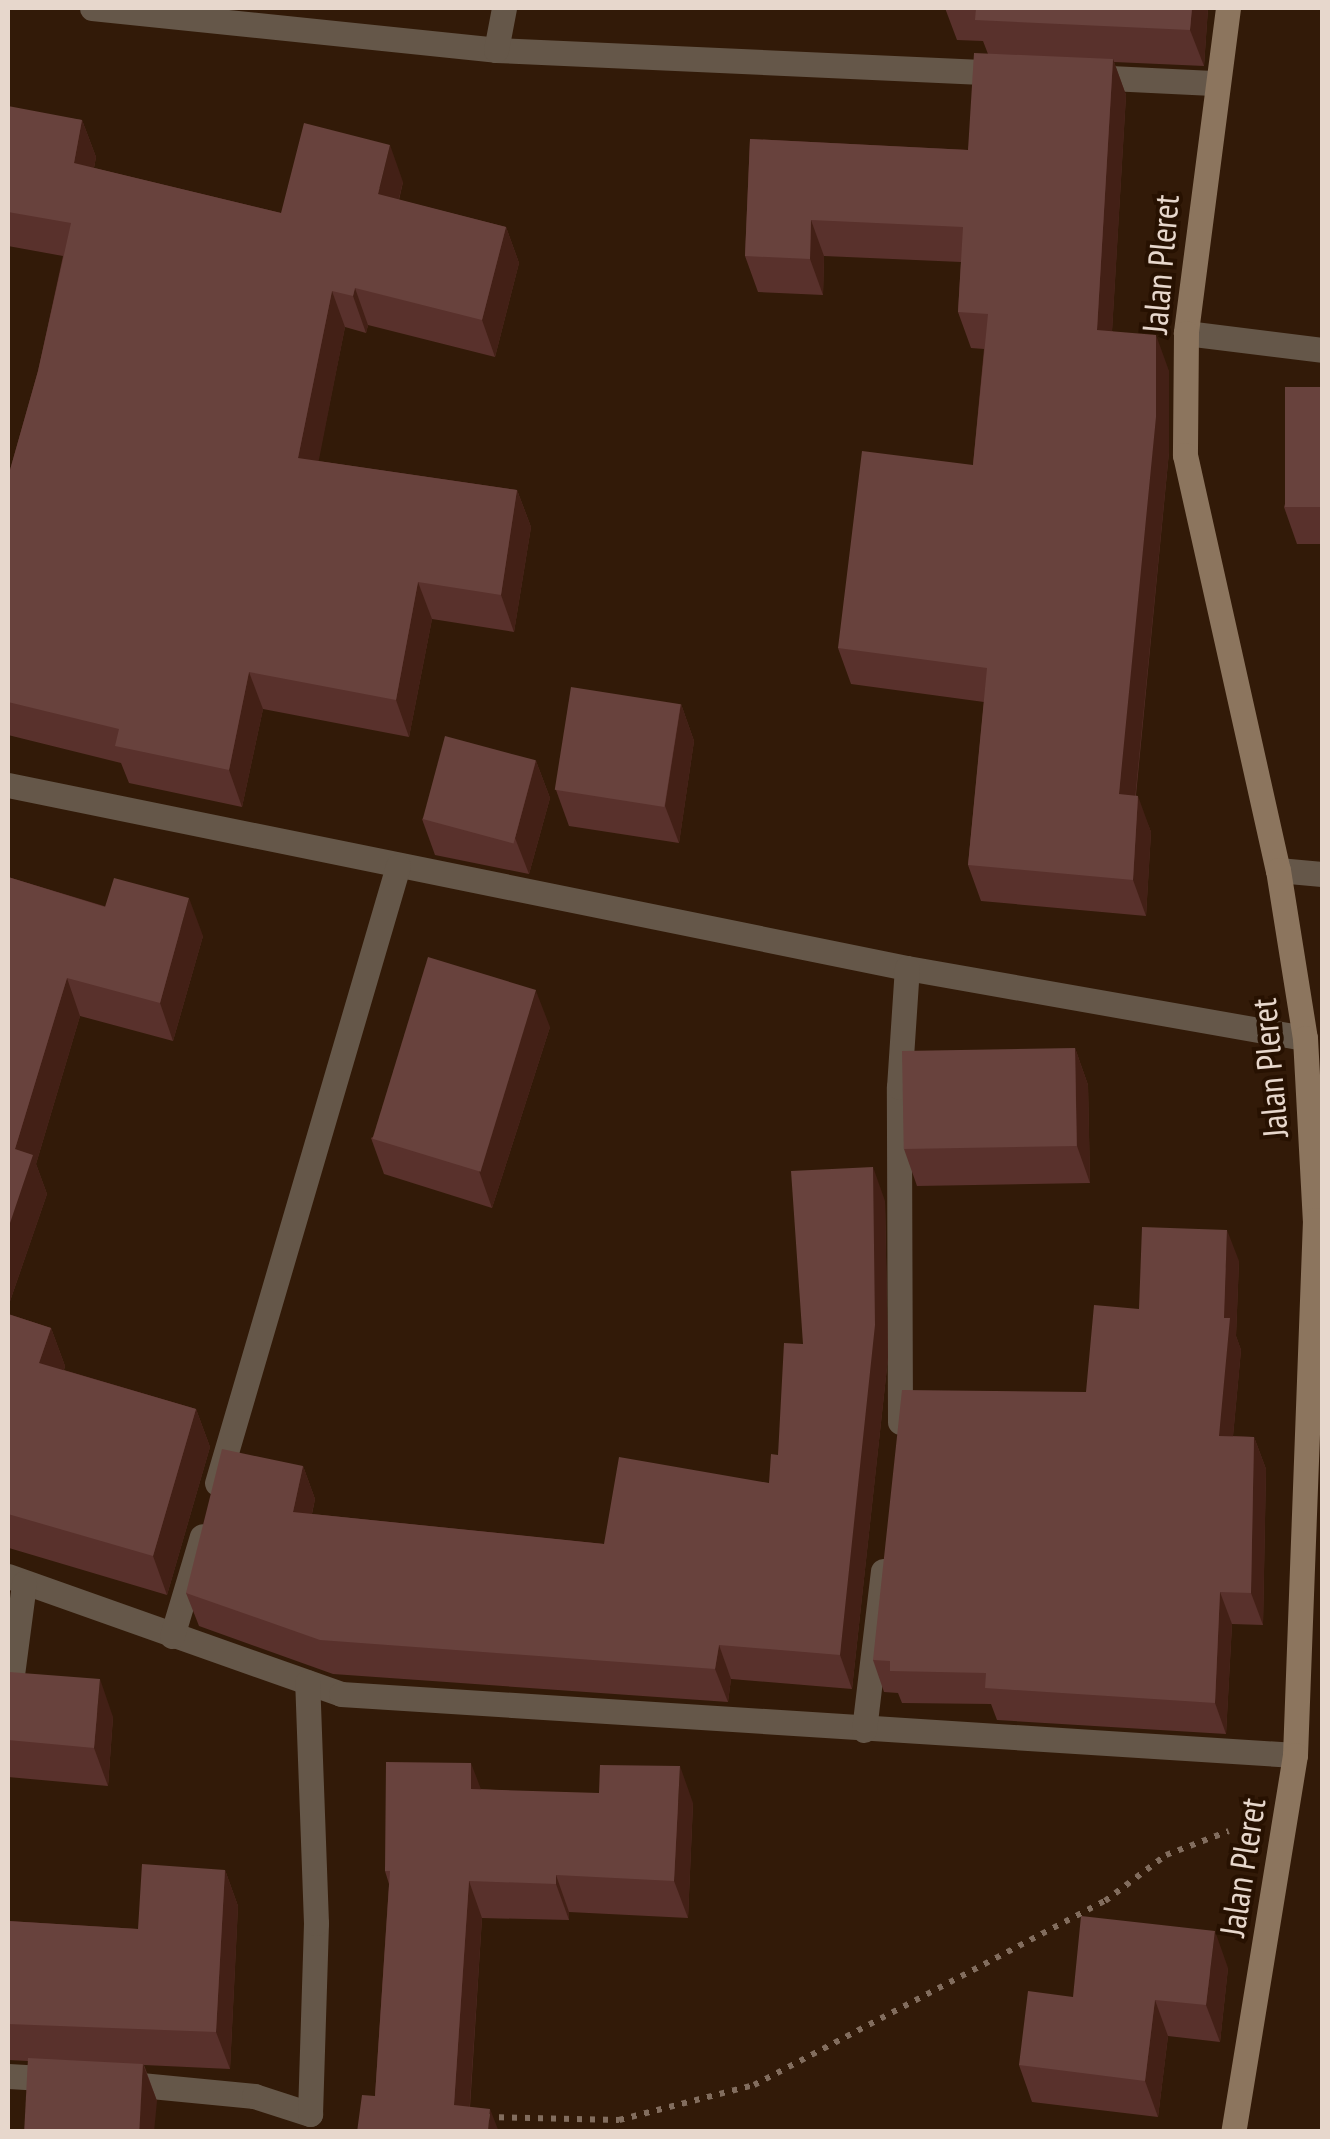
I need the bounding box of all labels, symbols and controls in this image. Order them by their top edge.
street label: Jalan Pleret [1133,193,1187,335]
street label: Jalan Pleret [1242,997,1296,1139]
street label: Jalan Pleret [1210,1795,1274,1939]

